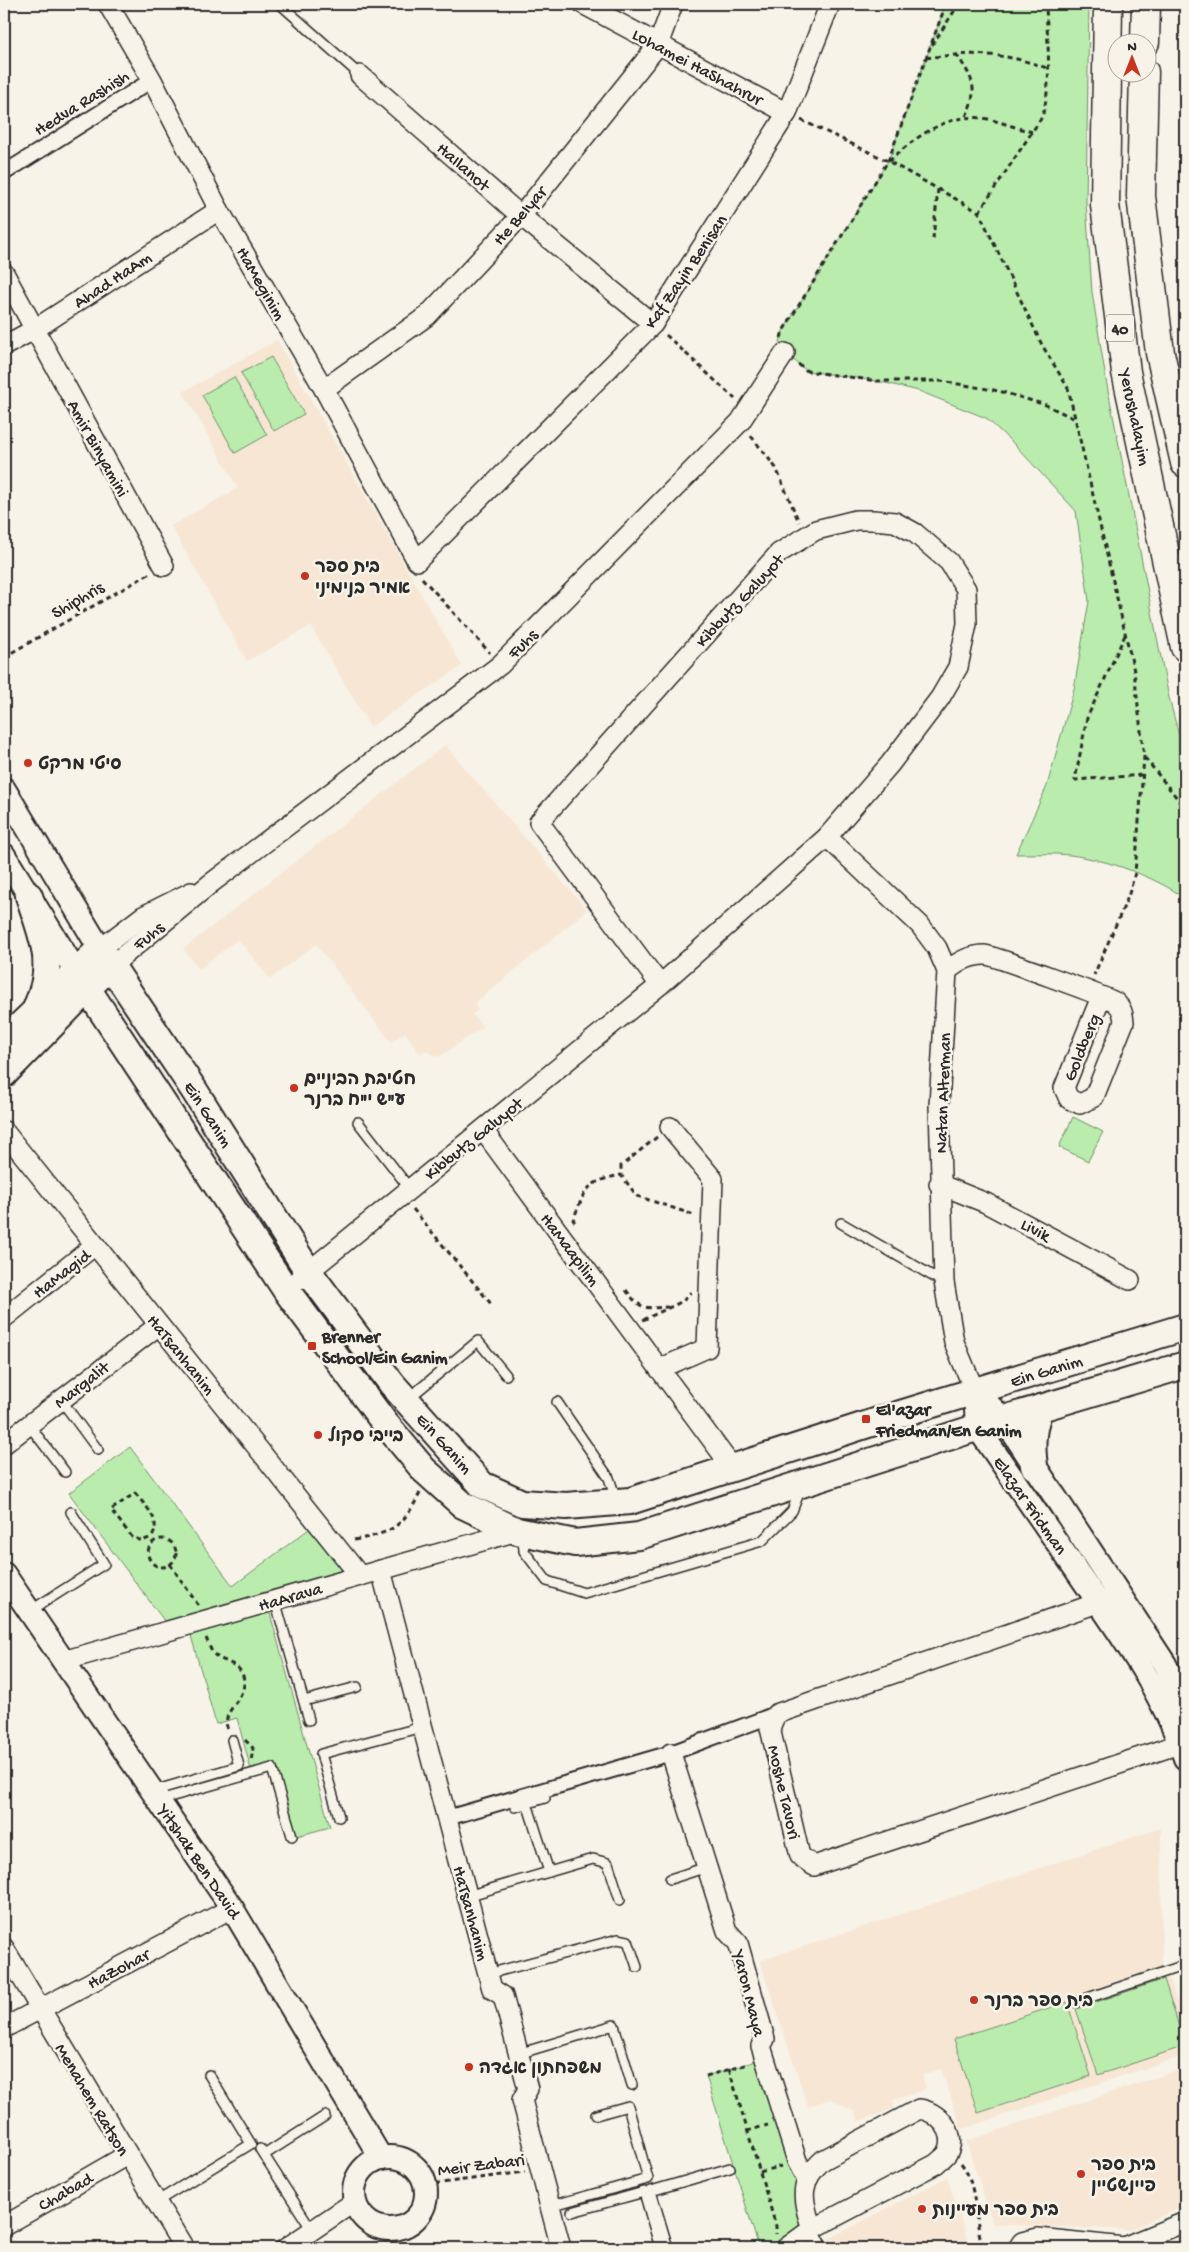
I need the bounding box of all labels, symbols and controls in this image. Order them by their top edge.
street label: Lohamei HaShahrur [628,25,767,112]
north arrow [1106,32,1156,82]
text: N [1127,39,1137,56]
street label: Hedva Rashish [31,66,134,142]
street label: HaIlanot [431,139,495,198]
street label: He BeIyar [489,181,553,251]
street label: Kaf Zayin Benisan [641,211,733,333]
street label: HaMeginim [230,244,289,325]
street label: Ahad HaAm [70,248,156,314]
road number: 40 [1106,314,1134,342]
street label: Yerushalayim [1113,365,1154,468]
street label: Amir Binyamini [62,397,132,501]
street label: Kibbutz Galuyot [692,549,791,653]
place label: בית ספר אמיר בנימיני [315,558,410,600]
marker: בית ספר אמיר בנימיני [299,570,311,582]
street label: Shiphris [48,577,110,625]
street label: Fuhs [504,624,544,665]
place label: סיטי מרקט [38,755,122,776]
marker: סיטי מרקט [22,757,34,769]
street label: Fuhs [129,917,170,957]
street label: Goldberg [1060,1011,1106,1085]
street label: Natan Alterman [932,1032,957,1154]
place label: חטיבת הביניים ע"ש י"ח ברנר [304,1069,416,1112]
street label: Ein Ganim [178,1078,236,1153]
marker: חטיבת הביניים ע"ש י"ח ברנר [288,1082,300,1094]
street label: Kibbutz Galuyot [421,1093,529,1186]
street label: HaMaapilim [535,1210,603,1291]
street label: Livik [1016,1215,1055,1249]
street label: HaMagid [29,1245,97,1304]
street label: HaTsanhanim [141,1311,219,1400]
place label: Brenner School/Ein Ganim [321,1328,448,1370]
marker: Brenner School/Ein Ganim [306,1340,318,1352]
street label: Ein Ganim [1008,1351,1086,1393]
street label: Margalit [51,1357,116,1414]
place label: El'azar Friedman/En Ganim [875,1401,1022,1443]
street label: Ein Ganim [410,1410,476,1480]
marker: El'azar Friedman/En Ganim [860,1413,872,1425]
place label: בייבי סקול [328,1426,404,1448]
marker: בייבי סקול [312,1429,324,1441]
street label: Elazar Fridman [987,1453,1071,1560]
street label: HaArava [256,1579,326,1617]
street label: Moshe Tavori [762,1743,804,1842]
street label: Yitshak Ben David [151,1799,245,1925]
street label: HaTsanhanim [447,1864,492,1964]
street label: HaZohar [85,1944,155,1995]
street label: Yaron Maya [726,1946,769,2040]
place label: בית ספר ברנר [984,1992,1093,2013]
marker: בית ספר ברנר [968,1994,980,2006]
street label: Menahem Ratson [49,2040,133,2161]
place label: משפחתון אגדה [479,2059,602,2080]
marker: משפחתון אגדה [463,2061,475,2073]
street label: Meir Zabari [436,2151,526,2182]
place label: בית ספר פיינשטיין [1091,2156,1156,2198]
street label: Chabad [35,2168,98,2217]
marker: בית ספר פיינשטיין [1075,2168,1087,2180]
place label: בית ספר מעיינות [932,2201,1059,2222]
marker: בית ספר מעיינות [916,2203,928,2215]

